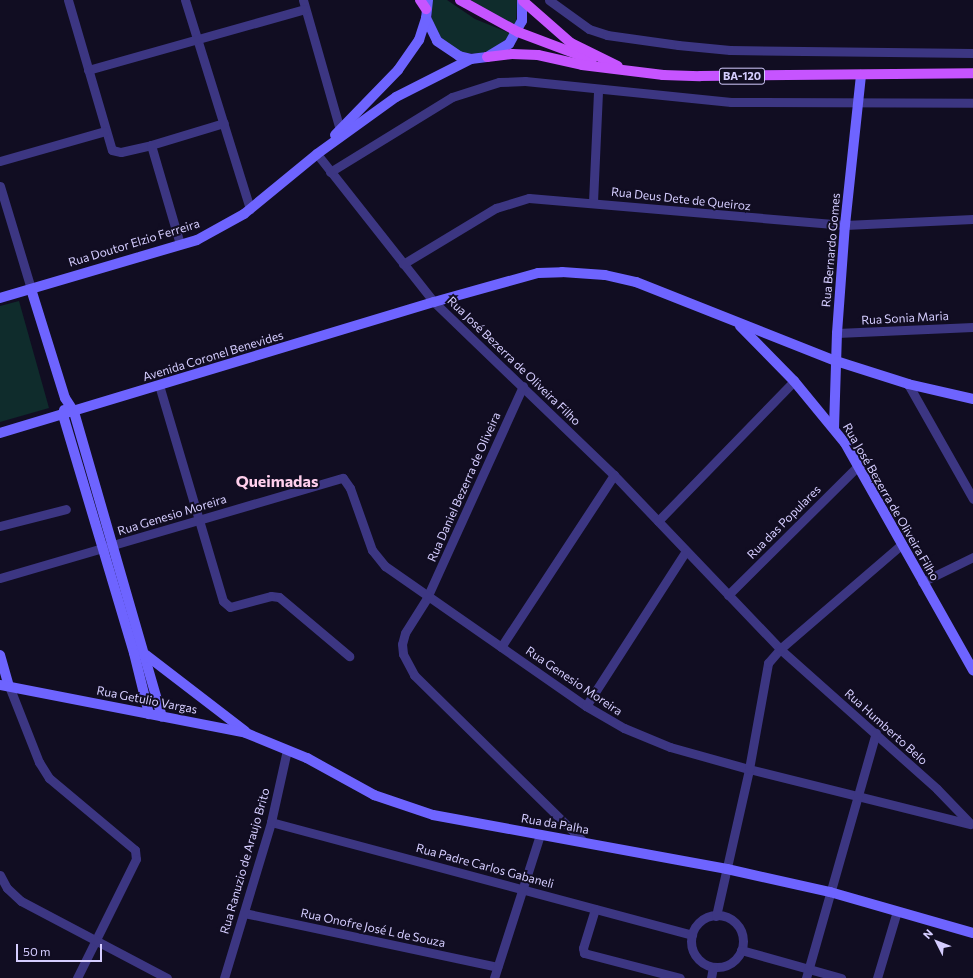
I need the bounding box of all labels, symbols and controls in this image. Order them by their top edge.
road number: BA-120 [718,67,766,85]
street label: Rua Deus Dete de Queiroz [610,184,752,214]
street label: Rua Bernardo Gomes [819,192,843,308]
street label: Rua Doutor Elzio Ferreira [67,216,201,270]
street label: Rua José Bezerra de Oliveira Filho [444,293,584,429]
street label: Rua Sonia Maria [861,309,949,327]
street label: Avenida Coronel Benevides [141,328,285,384]
street label: Rua Daniel Bezerra de Oliveira [424,410,504,564]
street label: Rua José Bezerra de Oliveira Filho [840,421,942,583]
district label: Queimadas [236,471,318,491]
street label: Rua das Populares [744,482,824,562]
street label: Rua Genesio Moreira [116,492,228,538]
street label: Rua Genesio Moreira [523,643,625,719]
street label: Rua Getulio Vargas [95,683,199,717]
street label: Rua Humberto Belo [842,686,930,768]
street label: Rua Ranuzio de Araujo Brito [217,786,273,936]
street label: Rua da Palha [520,811,590,837]
street label: Rua Padre Carlos Gabaneli [414,841,556,891]
street label: Rua Onofre José L de Souza [299,906,447,950]
north arrow [917,922,957,962]
text: N [920,926,935,941]
scale bar [18,936,104,962]
text: 50 m [23,944,51,958]

